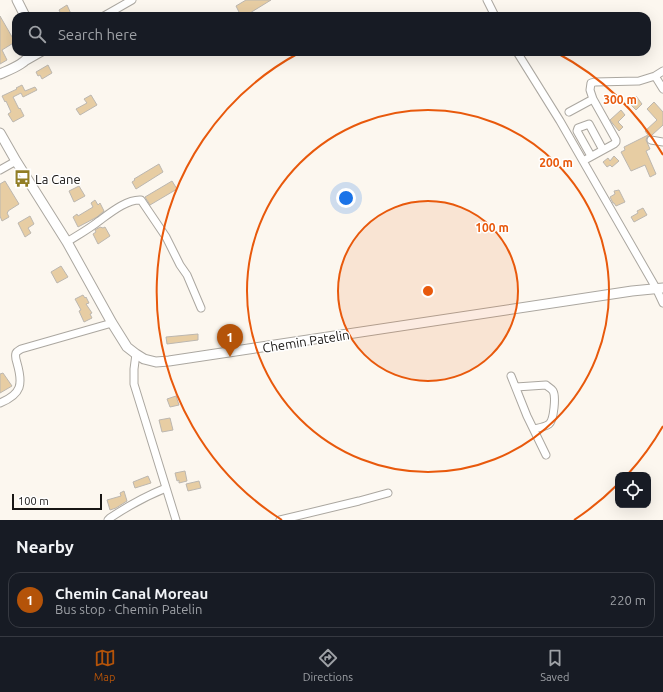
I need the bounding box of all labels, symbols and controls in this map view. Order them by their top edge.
search box [12,12,651,56]
icon: search [26,23,48,45]
text: Search here [58,26,137,43]
text: 300 m [603,93,637,106]
text: 200 m [539,156,573,169]
bus stop icon: La Cane [12,169,32,189]
place label: La Cane [35,172,81,186]
your location [336,188,356,208]
text: 100 m [475,221,509,234]
centre of rings [421,284,435,298]
pin: 1 [217,324,243,357]
street label: Chemin Patelin [261,327,351,355]
map controls [615,472,651,508]
button: locate [615,472,651,508]
scale bar [12,492,102,511]
text: 100 m [18,495,49,507]
text: Nearby [16,537,74,556]
text: Chemin Canal Moreau [55,585,208,602]
text: 1 [26,593,34,607]
text: 220 m [610,593,646,607]
text: Bus stop · Chemin Patelin [55,602,202,616]
tab: Map [94,647,116,683]
tab: Directions [303,647,353,683]
tab: Saved [540,647,569,683]

